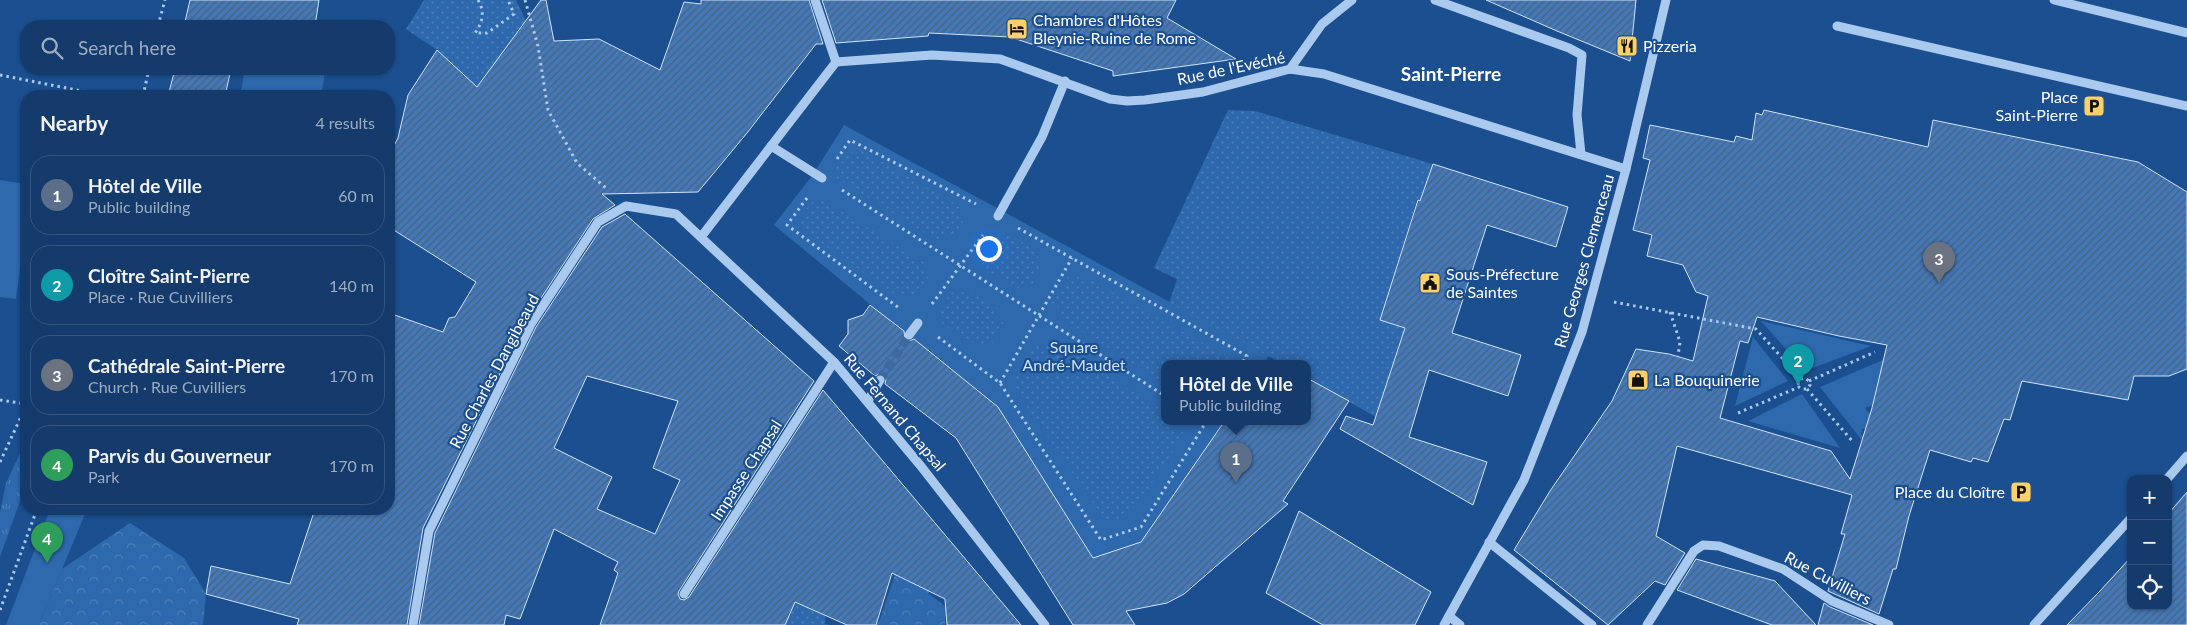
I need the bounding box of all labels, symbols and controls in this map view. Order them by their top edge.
place label: Chambres d'Hôtes Bleynie-Ruine de Rome [1033,10,1196,47]
hotel icon: Chambres d'Hôtes Bleynie-Ruine de Rome [1005,17,1029,41]
search box [20,20,395,75]
icon: search [38,34,66,62]
restaurant icon: Pizzeria [1615,34,1639,58]
text: Search here [78,36,176,59]
place label: Pizzeria [1643,36,1697,55]
street label: Rue de l'Evéché [1175,47,1287,88]
district label: Saint-Pierre [1401,62,1501,85]
place label: Place Saint-Pierre [1996,87,2078,124]
parking icon: Place Saint-Pierre [2082,94,2106,118]
text: Nearby [40,110,108,135]
text: 4 results [315,113,375,132]
street label: Rue Georges Clemenceau [1550,172,1617,350]
text: Hôtel de Ville [88,174,202,197]
text: 1 [52,186,62,205]
text: 60 m [338,186,374,205]
text: Public building [88,197,190,216]
your location [976,236,1002,262]
pin: 3 [1923,242,1955,283]
text: Cloître Saint-Pierre [88,264,250,287]
place label: Sous-Préfecture de Saintes [1446,264,1559,301]
public building icon: Sous-Préfecture de Saintes [1418,271,1442,295]
text: 2 [52,276,62,295]
text: 140 m [329,276,374,295]
text: Place · Rue Cuvilliers [88,287,233,306]
street label: Rue Charles Dangibeaud [445,290,542,451]
park label: Square André-Maudet [1022,337,1126,374]
pin: 2 [1782,344,1814,385]
street label: Rue Fernand Chapsal [841,349,950,474]
text: Cathédrale Saint-Pierre [88,354,285,377]
popup [1161,360,1311,425]
text: 3 [52,366,62,385]
text: 170 m [329,366,374,385]
shop icon: La Bouquinerie [1626,368,1650,392]
place label: La Bouquinerie [1654,370,1760,389]
text: Hôtel de Ville [1179,372,1293,395]
text: Church · Rue Cuvilliers [88,377,246,396]
text: Public building [1179,395,1281,414]
street label: Impasse Chapsal [706,416,785,524]
pin: 1 [1220,442,1252,483]
text: Parvis du Gouverneur [88,444,271,467]
text: 4 [52,456,62,475]
text: 170 m [329,456,374,475]
text: Park [88,467,119,486]
map controls [2127,475,2172,610]
button: + [2127,475,2172,520]
parking icon: Place du Cloître [2009,480,2033,504]
place label: Place du Cloître [1895,482,2005,501]
button: − [2127,520,2172,565]
pin: 4 [31,522,63,563]
street label: Rue Cuvilliers [1782,547,1875,608]
button: locate [2127,565,2172,610]

